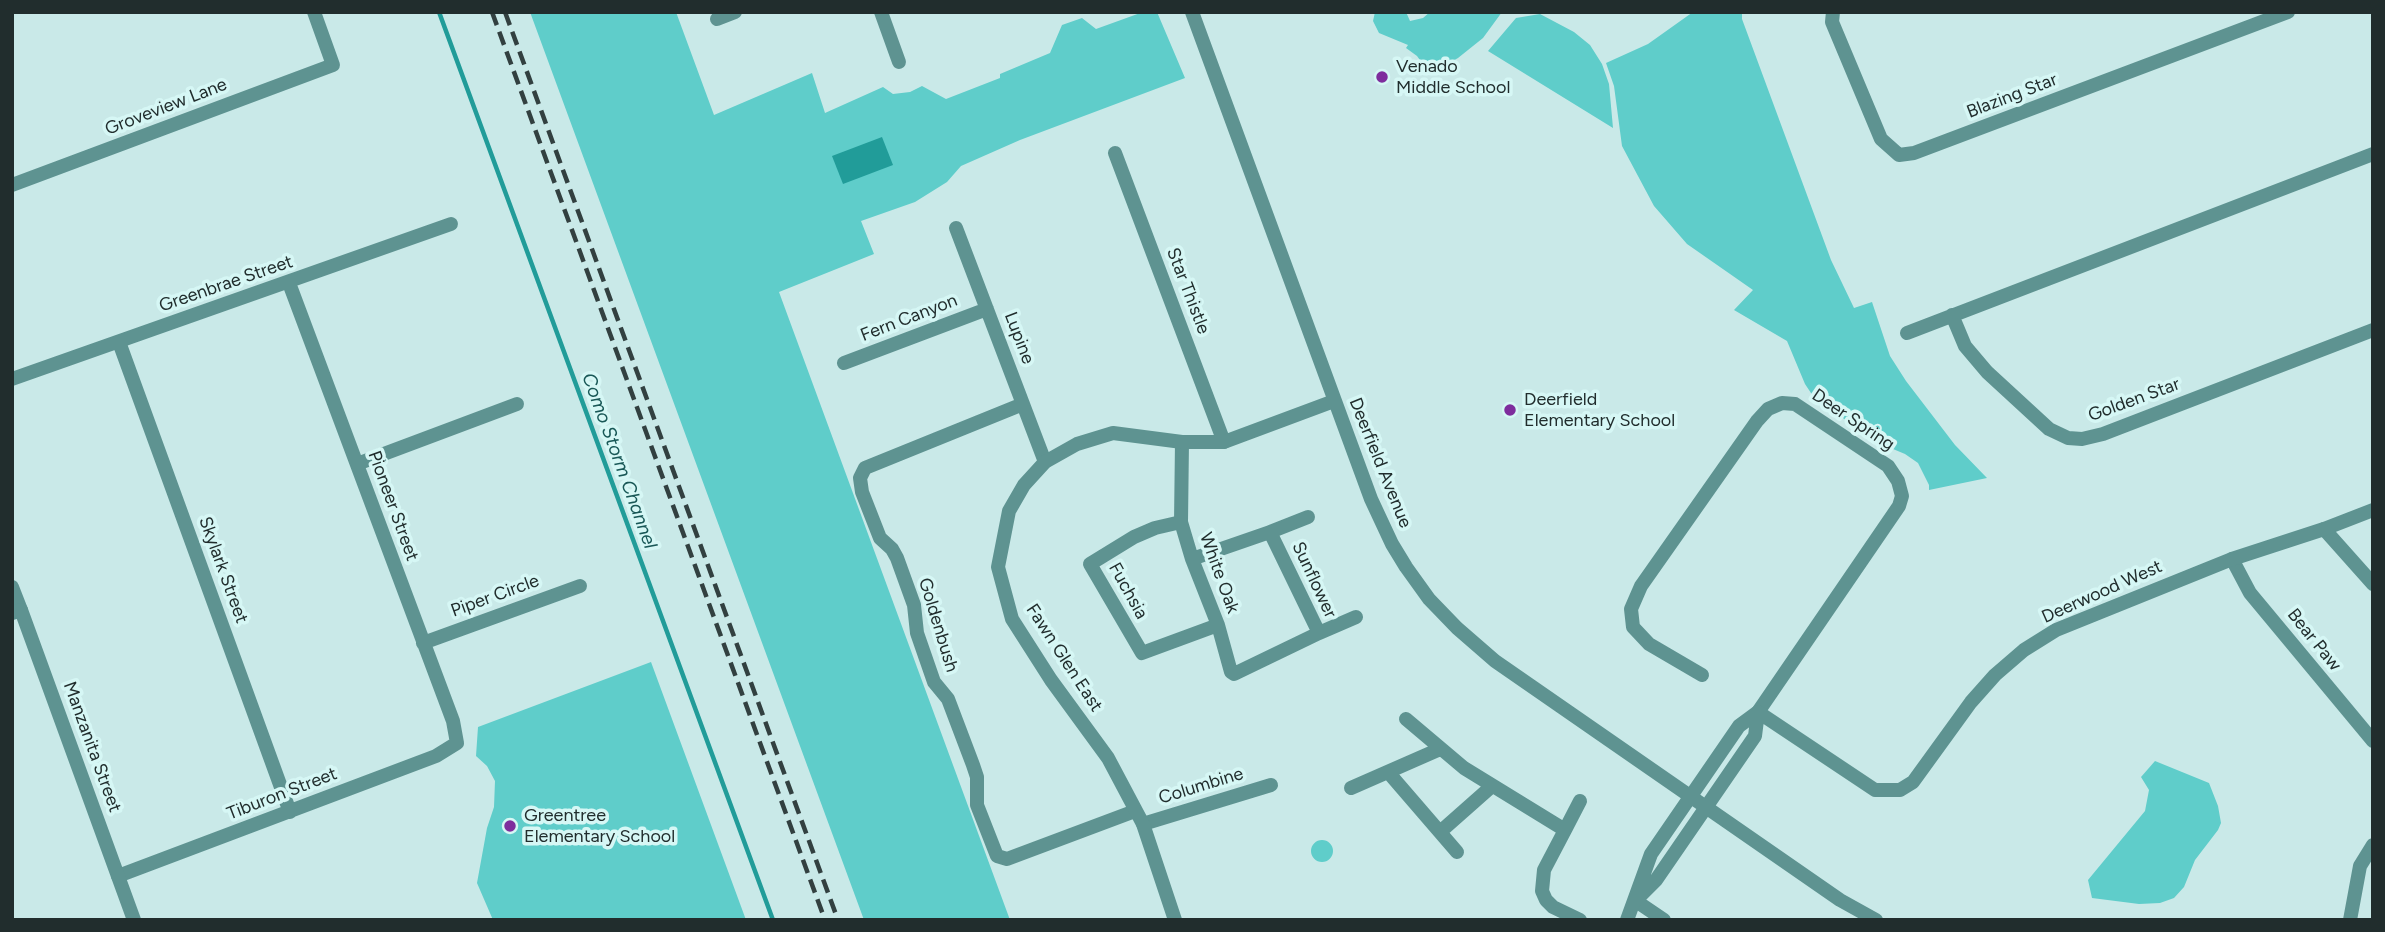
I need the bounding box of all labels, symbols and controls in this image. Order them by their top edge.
place label: Venado Middle School [1396,56,1510,98]
marker: Venado Middle School [1374,69,1390,85]
street label: Blazing Star [1964,69,2060,123]
street label: Groveview Lane [102,74,230,140]
street label: Star Thistle [1162,245,1214,337]
street label: Greenbrae Street [156,251,296,317]
street label: Fern Canyon [858,290,960,346]
street label: Lupine [999,309,1039,367]
water label: Como Storm Channel [577,370,661,552]
street label: Golden Star [2085,373,2183,427]
street label: Deer Spring [1808,384,1898,456]
place label: Deerfield Elementary School [1524,389,1675,432]
street label: Deerfield Avenue [1344,395,1416,531]
marker: Deerfield Elementary School [1502,402,1518,418]
street label: Pioneer Street [363,448,423,564]
street label: Skylark Street [194,514,252,626]
street label: White Oak [1194,530,1244,616]
street label: Sunflower [1287,538,1341,622]
street label: Deerwood West [2038,556,2166,628]
street label: Fuchsia [1104,559,1152,623]
street label: Piper Circle [448,570,542,622]
street label: Goldenbush [913,575,963,675]
street label: Fawn Glen East [1021,600,1107,716]
street label: Bear Paw [2282,604,2346,676]
street label: Manzanita Street [58,679,126,815]
street label: Tiburon Street [224,763,340,825]
street label: Columbine [1156,763,1246,809]
place label: Greentree Elementary School [524,805,675,848]
marker: Greentree Elementary School [502,818,518,834]

